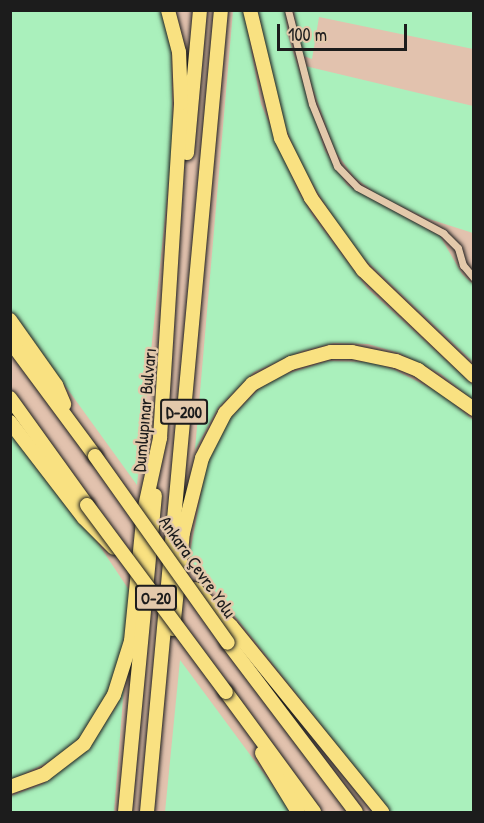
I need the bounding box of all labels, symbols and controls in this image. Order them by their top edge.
scale bar [280,12,410,50]
text: 100 m [288,22,327,47]
street label: Dumlupınar Bulvarı [129,347,161,473]
road number: D-200 [160,399,208,425]
street label: Ankara Çevre Yolu [154,512,240,622]
road number: O-20 [134,585,178,611]

